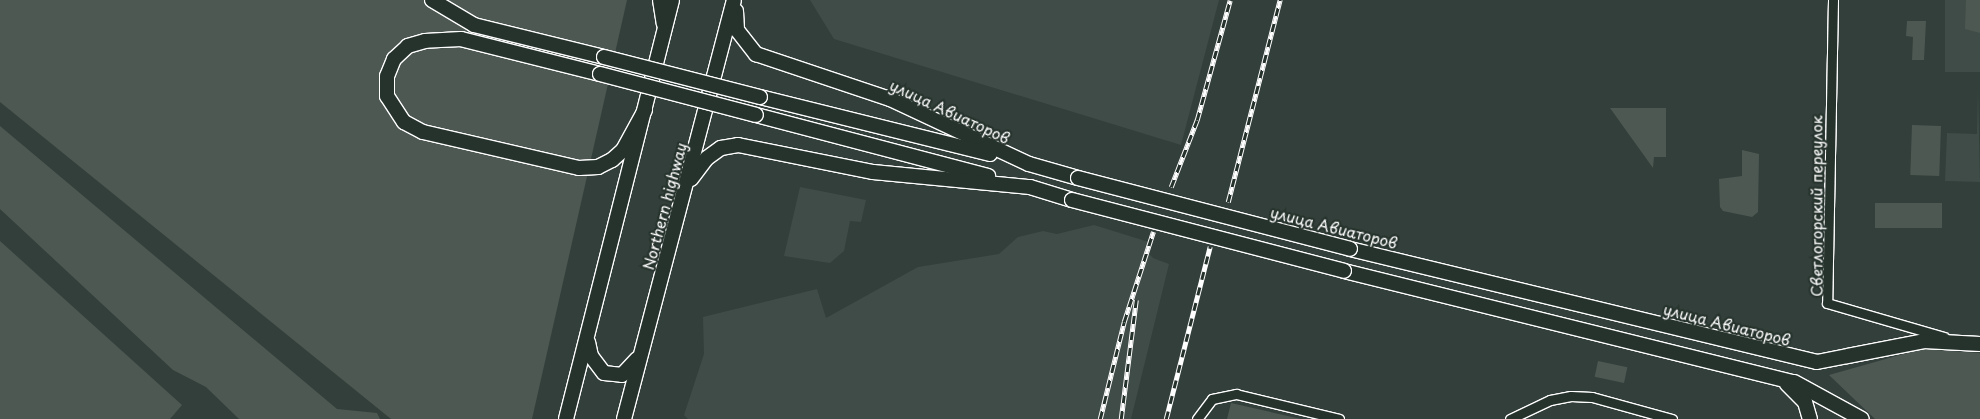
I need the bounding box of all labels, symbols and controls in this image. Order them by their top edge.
street label: улица Авиаторов [887,75,1013,147]
street label: Светлогорский переулок [1807,115,1825,297]
street label: Northern highway [638,140,690,272]
street label: улица Авиаторов [1268,202,1400,252]
street label: улица Авиаторов [1661,299,1793,349]

